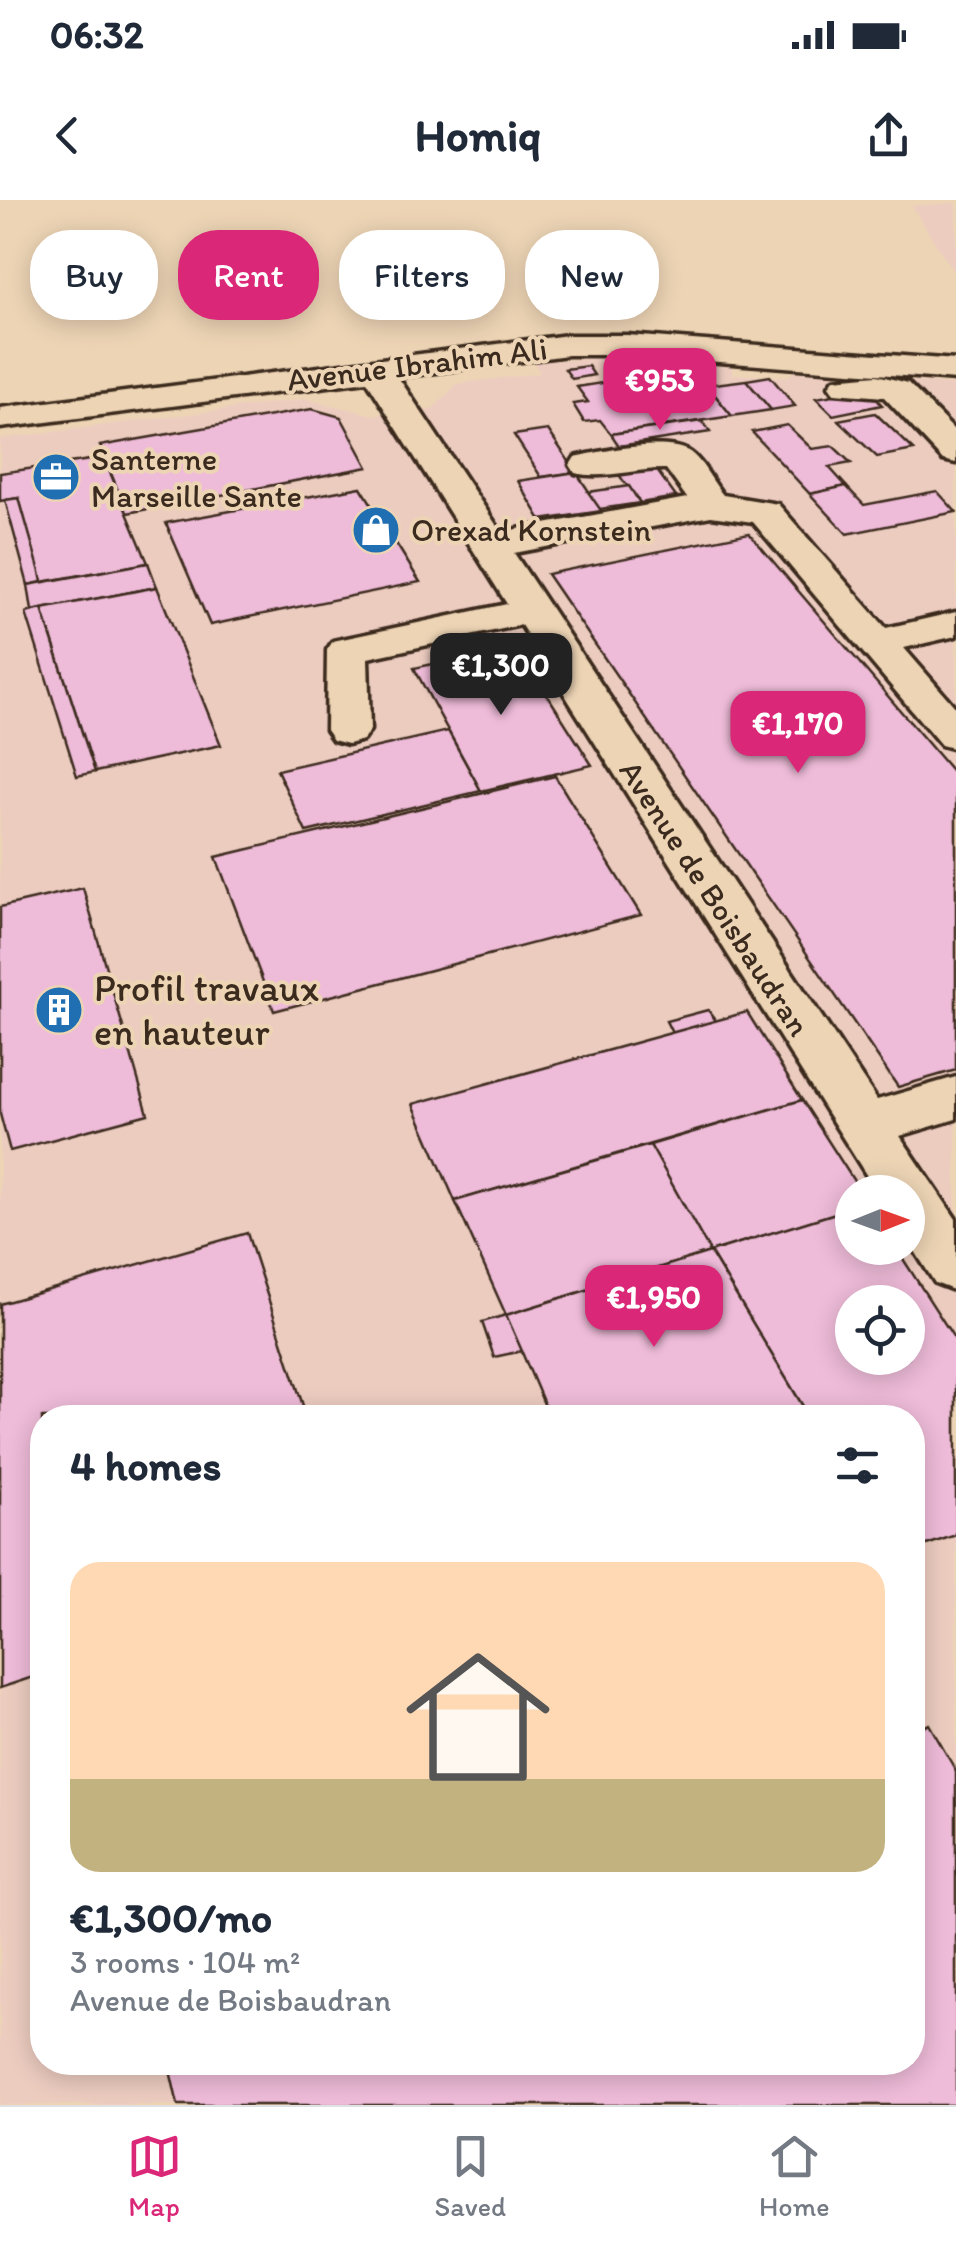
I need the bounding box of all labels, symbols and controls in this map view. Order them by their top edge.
text: 06:32 [50,12,144,58]
icon: back [40,108,95,163]
text: Homiq [415,108,541,162]
icon: share [861,108,916,163]
chip: Buy [30,230,158,320]
chip: Rent [178,230,319,320]
chip: Filters [339,230,505,320]
chip: New [525,230,659,320]
street label: Avenue Ibrahim Ali [285,329,549,399]
pin: €953 [601,348,719,433]
text: €953 [625,361,695,399]
place label: Santerne Marseille Sante [91,440,302,515]
office icon: Santerne Marseille Sante [30,451,82,503]
shop icon: Orexad Kornstein [350,504,402,556]
place label: Orexad Kornstein [411,511,651,549]
pin: €1,300 [420,633,582,718]
text: €1,300 [452,646,550,684]
pin: €1,170 [717,691,879,776]
text: €1,170 [752,704,844,742]
street label: Avenue de Boisbaudran [612,753,818,1043]
place label: Profil travaux en hauteur [94,965,319,1055]
building icon: Profil travaux en hauteur [33,984,85,1036]
north arrow [835,1175,925,1265]
map controls [835,1175,925,1375]
pin: €1,950 [573,1265,735,1350]
text: €1,950 [607,1278,701,1316]
button: locate [835,1285,925,1375]
icon: filters [830,1438,885,1493]
text: 4 homes [70,1440,221,1491]
icon: home [388,1627,568,1807]
text: €1,300/mo [70,1892,272,1943]
text: 3 rooms · 104 m² [70,1943,300,1981]
text: Avenue de Boisbaudran [70,1981,391,2019]
tab: Map [127,2129,182,2223]
tab: Saved [435,2129,506,2223]
tab: Home [759,2129,830,2223]

